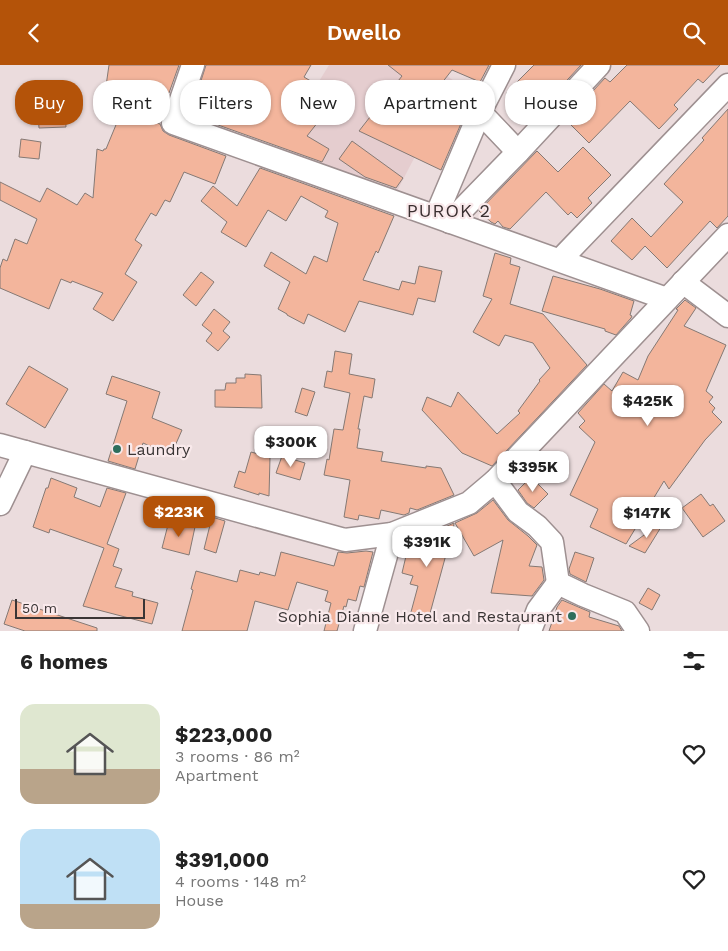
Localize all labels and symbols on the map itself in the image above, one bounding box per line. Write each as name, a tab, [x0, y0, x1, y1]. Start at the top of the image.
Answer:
district label: PUROK 2	[407, 200, 491, 221]
pin: $425K	[613, 385, 683, 427]
pin: $300K	[256, 425, 326, 468]
place label: Laundry	[127, 440, 191, 459]
marker: Laundry	[111, 443, 123, 455]
pin: $395K	[498, 451, 568, 493]
pin: $223K	[144, 495, 214, 538]
pin: $147K	[612, 497, 682, 539]
pin: $391K	[392, 525, 462, 568]
scale bar	[15, 596, 145, 619]
place label: Sophia Dianne Hotel and Restaurant	[278, 607, 562, 626]
marker: Sophia Dianne Hotel and Restaurant	[566, 610, 578, 622]

